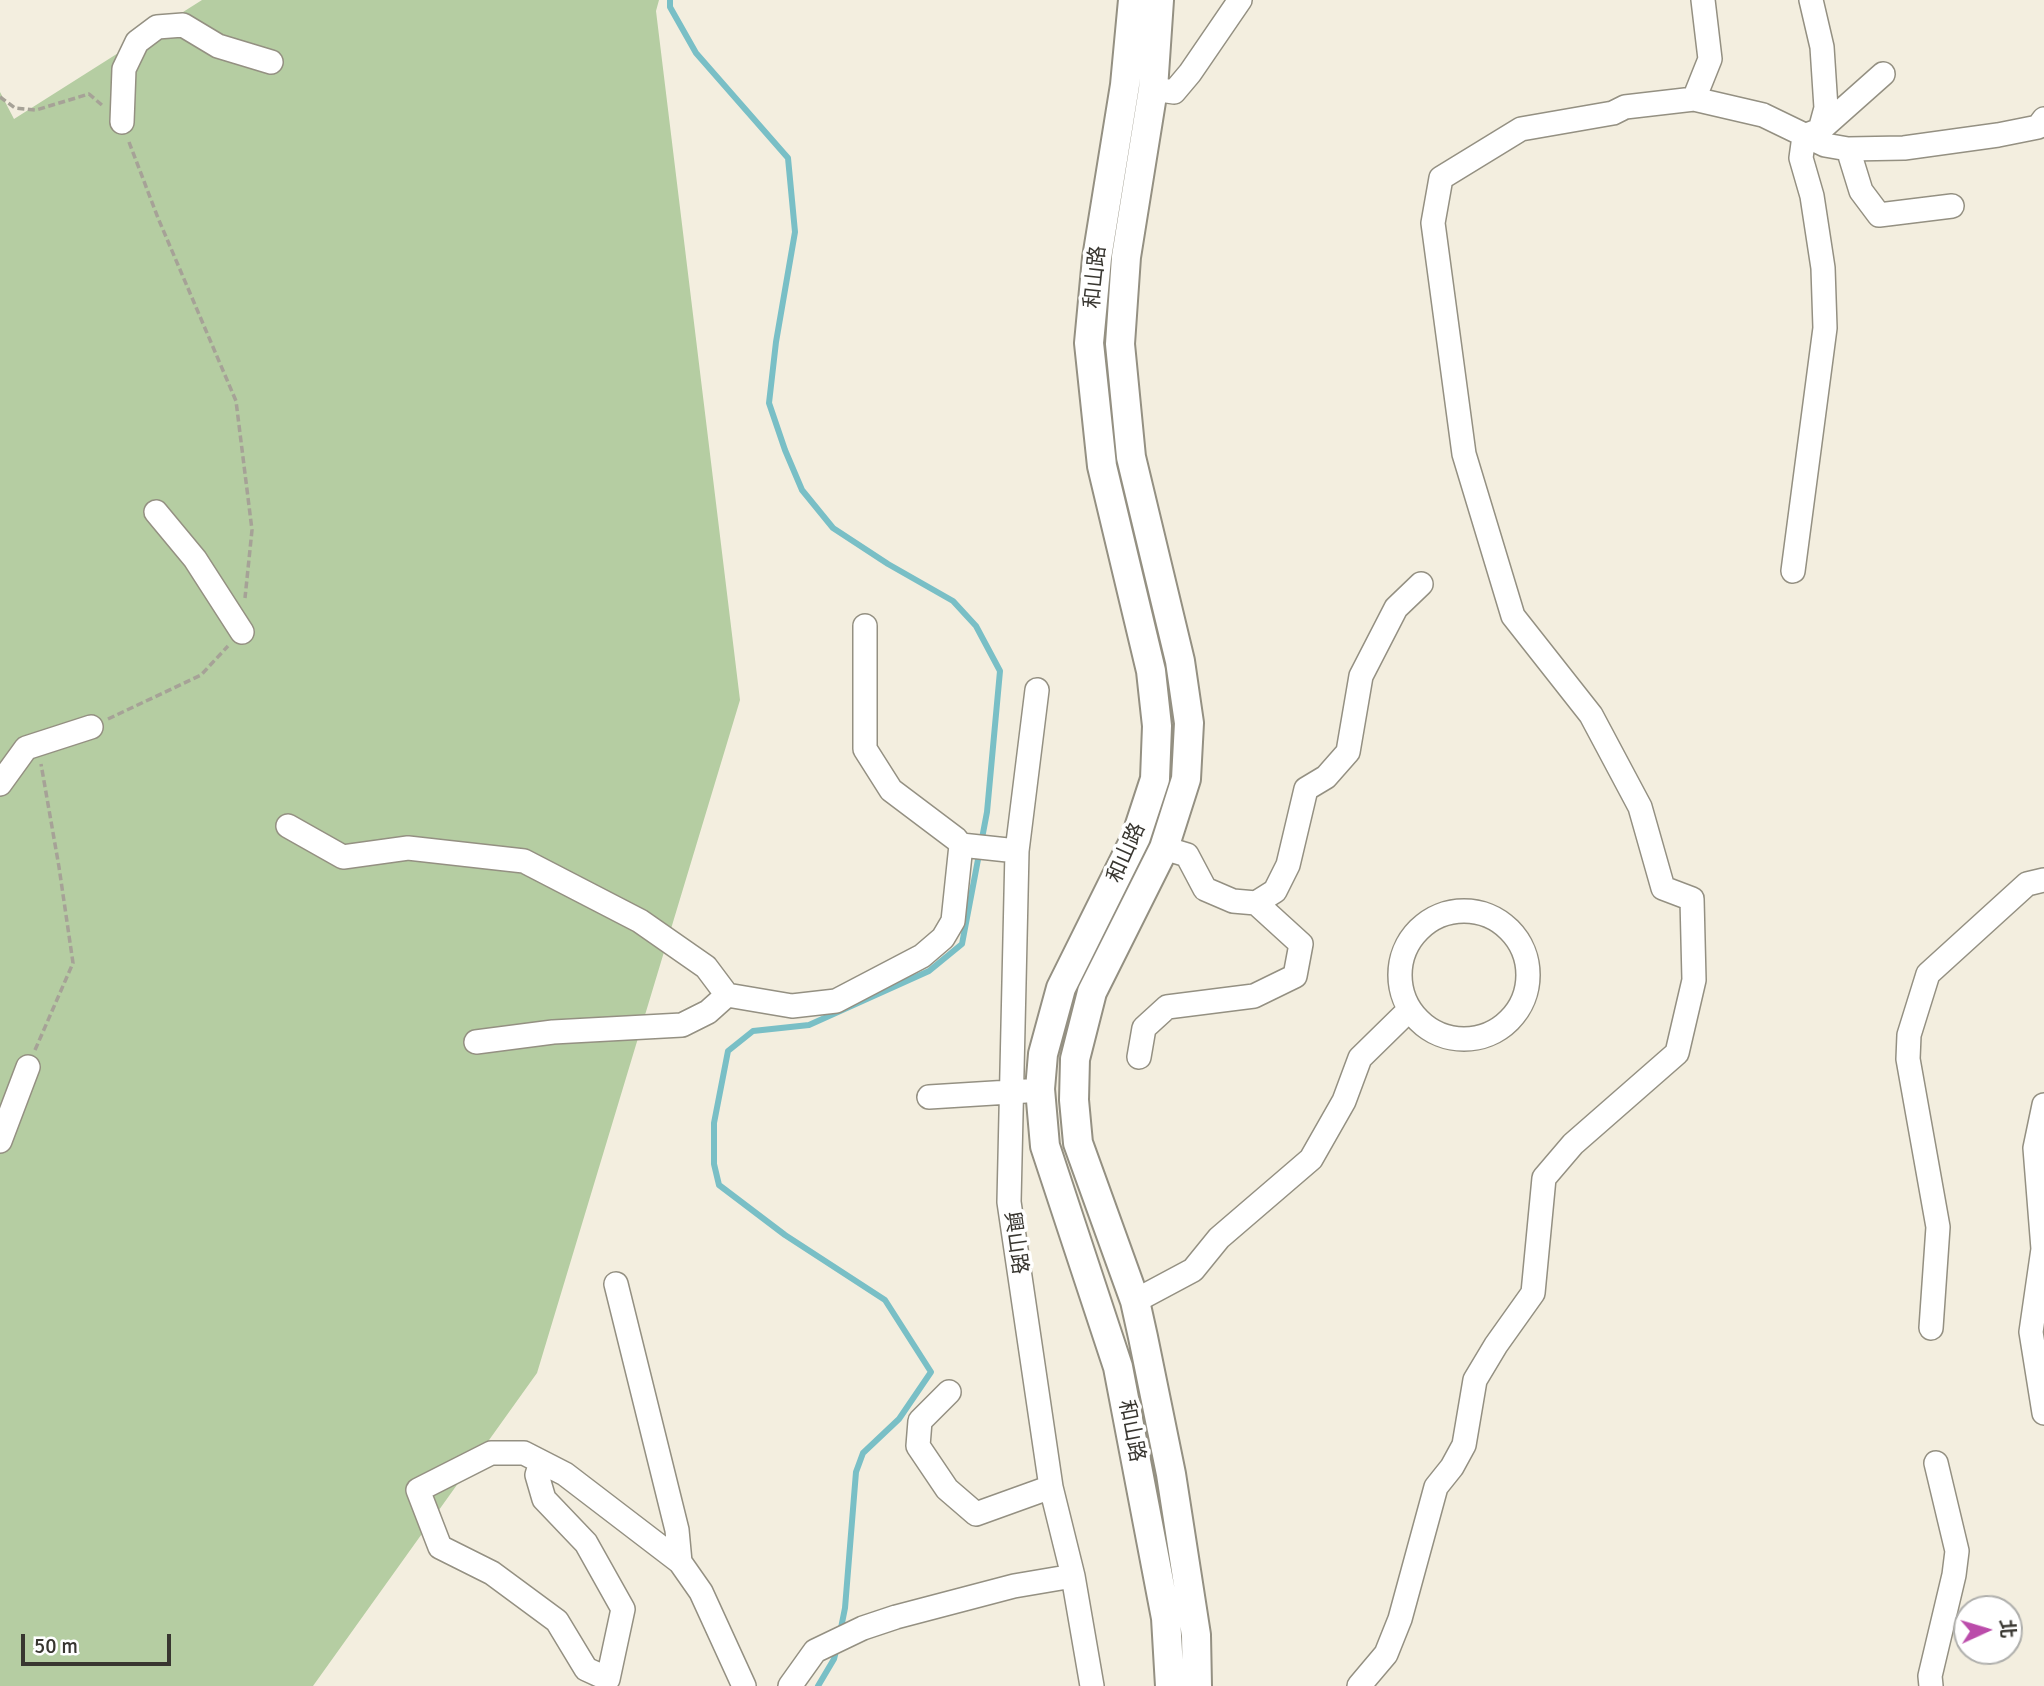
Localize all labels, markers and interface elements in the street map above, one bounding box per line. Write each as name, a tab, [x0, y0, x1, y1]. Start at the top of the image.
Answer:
street label: 和山路	[1080, 244, 1112, 310]
street label: 和山路	[1103, 819, 1151, 887]
street label: 興山路	[998, 1210, 1032, 1276]
street label: 和山路	[1113, 1398, 1149, 1464]
north arrow	[1953, 1595, 2023, 1665]
text: 北	[1994, 1618, 2020, 1639]
scale bar	[24, 1620, 175, 1664]
text: 50 m	[34, 1633, 78, 1659]

